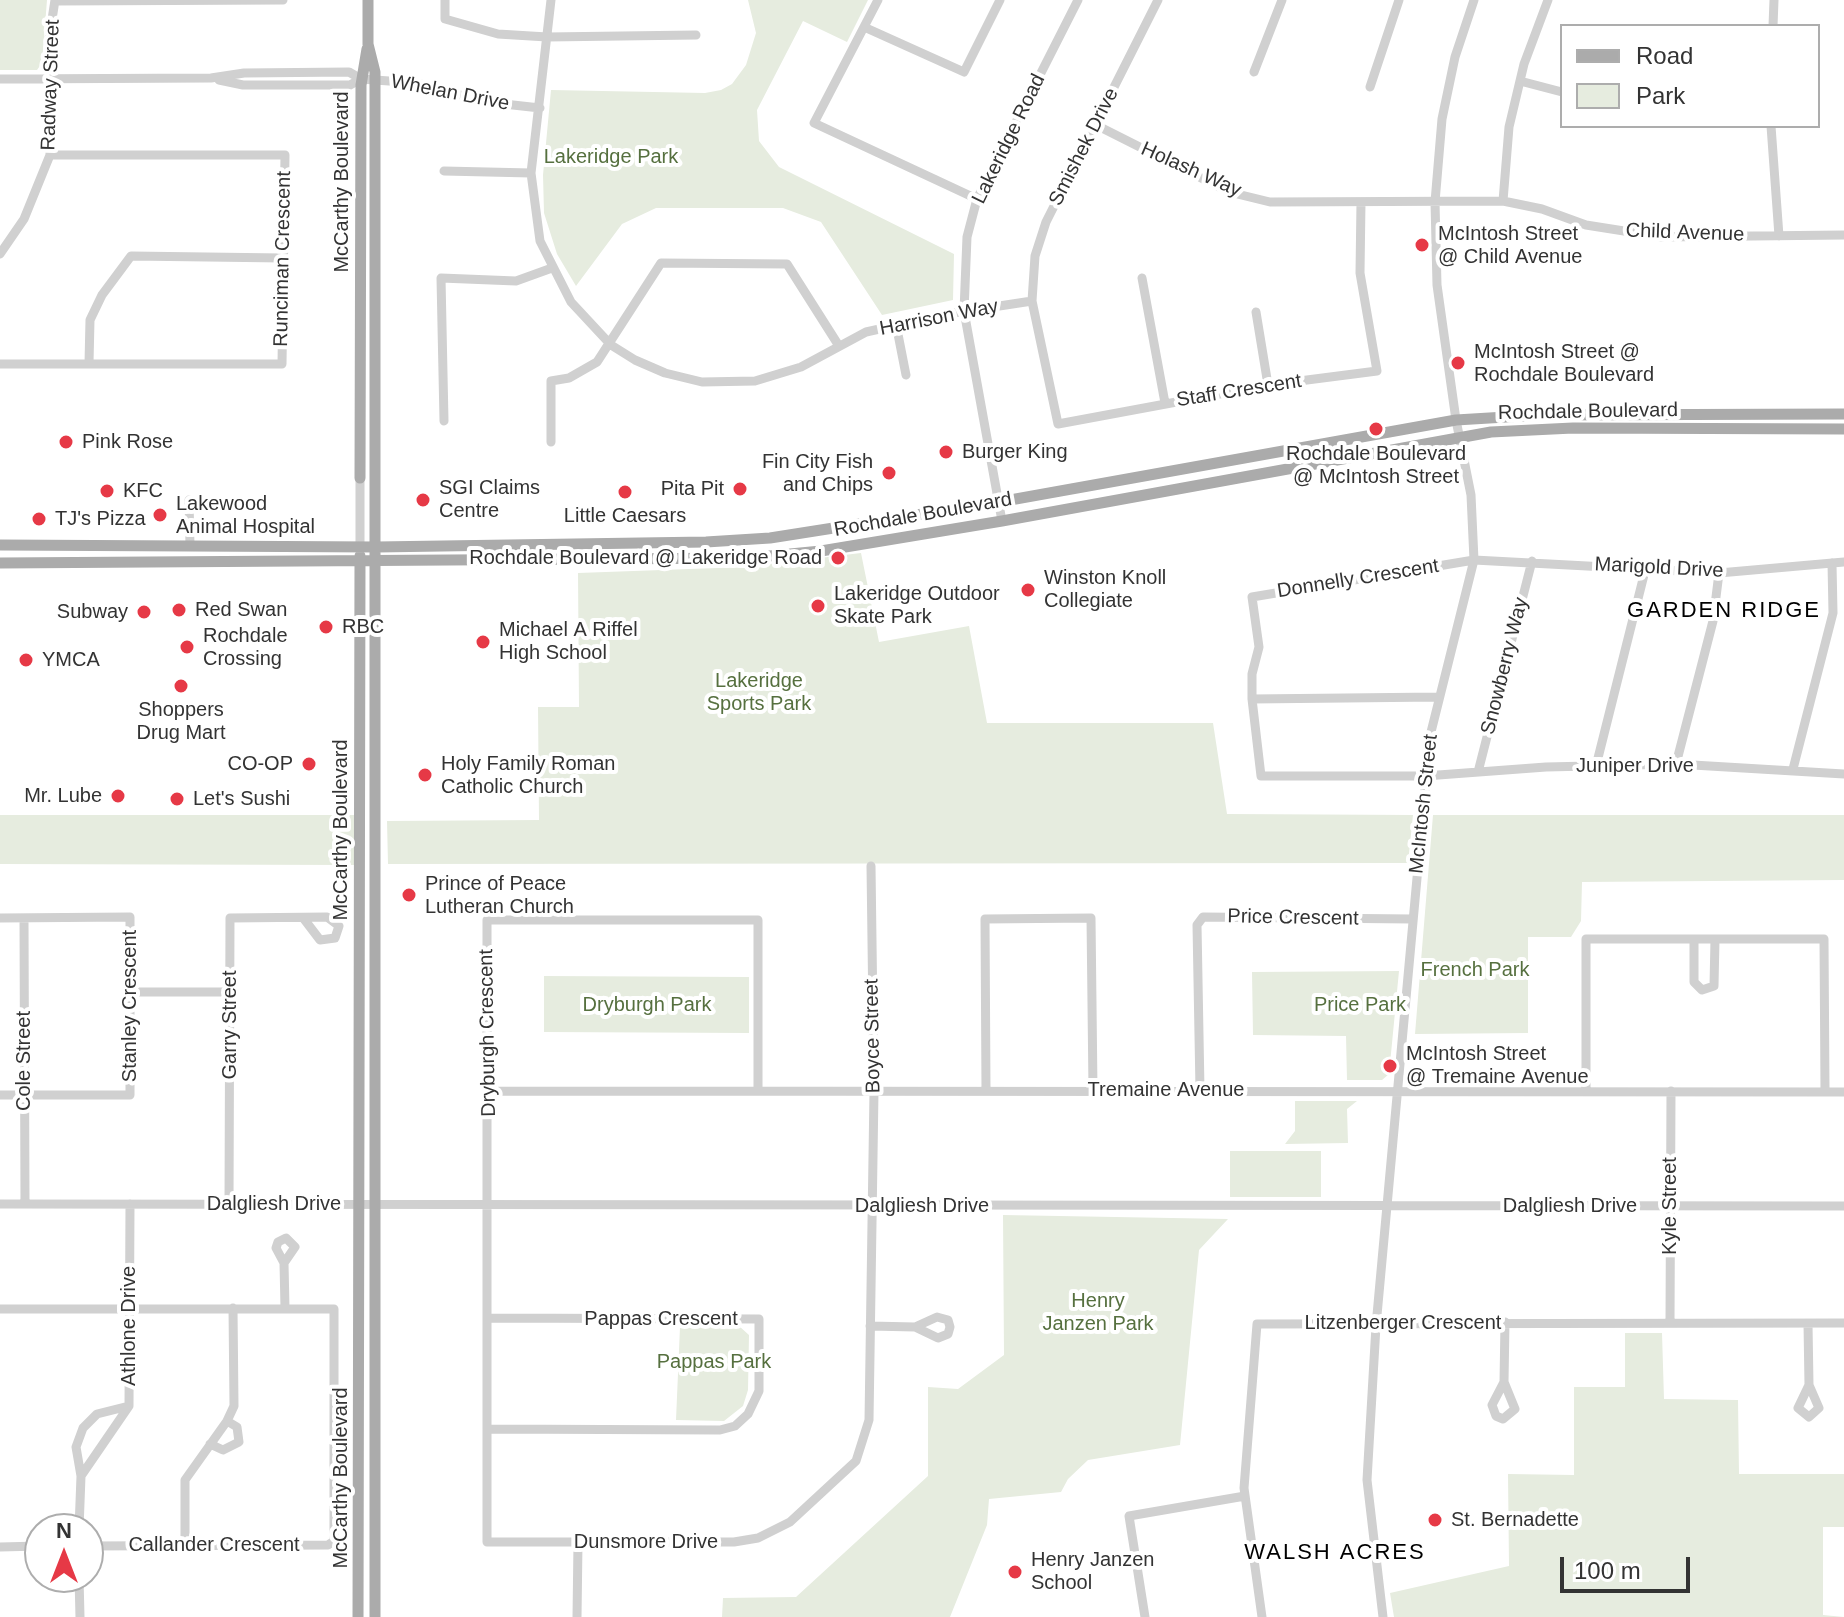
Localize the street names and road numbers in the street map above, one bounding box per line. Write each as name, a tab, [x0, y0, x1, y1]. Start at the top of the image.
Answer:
street label: Radway Street	[37, 19, 65, 151]
street label: Whelan Drive	[389, 70, 511, 116]
street label: Lakeridge Road	[967, 70, 1051, 208]
street label: Smishek Drive	[1044, 84, 1124, 210]
street label: McCarthy Boulevard	[330, 91, 354, 273]
street label: Holash Way	[1137, 137, 1245, 203]
street label: Runciman Crescent	[269, 171, 297, 347]
street label: Child Avenue	[1625, 219, 1745, 247]
street label: Harrison Way	[878, 295, 1000, 341]
street label: Staff Crescent	[1175, 369, 1303, 413]
street label: Rochdale Boulevard	[1498, 398, 1678, 426]
street label: Rochdale Boulevard	[832, 488, 1014, 542]
street label: Marigold Drive	[1594, 553, 1724, 583]
street label: Donnelly Crescent	[1275, 554, 1441, 604]
street label: Snowberry Way	[1476, 595, 1534, 737]
street label: McIntosh Street	[1405, 733, 1443, 875]
street label: McCarthy Boulevard	[329, 739, 353, 921]
street label: Juniper Drive	[1576, 754, 1694, 778]
street label: Price Crescent	[1227, 905, 1359, 931]
street label: Stanley Crescent	[118, 930, 142, 1082]
street label: Dryburgh Crescent	[475, 949, 501, 1117]
street label: Garry Street	[218, 971, 242, 1079]
street label: Boyce Street	[860, 979, 886, 1093]
street label: Cole Street	[12, 1011, 36, 1111]
street label: Tremaine Avenue	[1088, 1078, 1244, 1102]
street label: Kyle Street	[1658, 1157, 1682, 1255]
street label: Dalgliesh Drive	[207, 1192, 341, 1216]
street label: Dalgliesh Drive	[855, 1194, 989, 1218]
street label: Dalgliesh Drive	[1503, 1194, 1637, 1218]
street label: Athlone Drive	[117, 1266, 141, 1386]
street label: Pappas Crescent	[584, 1307, 738, 1331]
street label: Litzenberger Crescent	[1305, 1311, 1501, 1335]
street label: McCarthy Boulevard	[329, 1387, 353, 1569]
street label: Dunsmore Drive	[574, 1530, 718, 1554]
street label: Callander Crescent	[128, 1533, 300, 1557]

